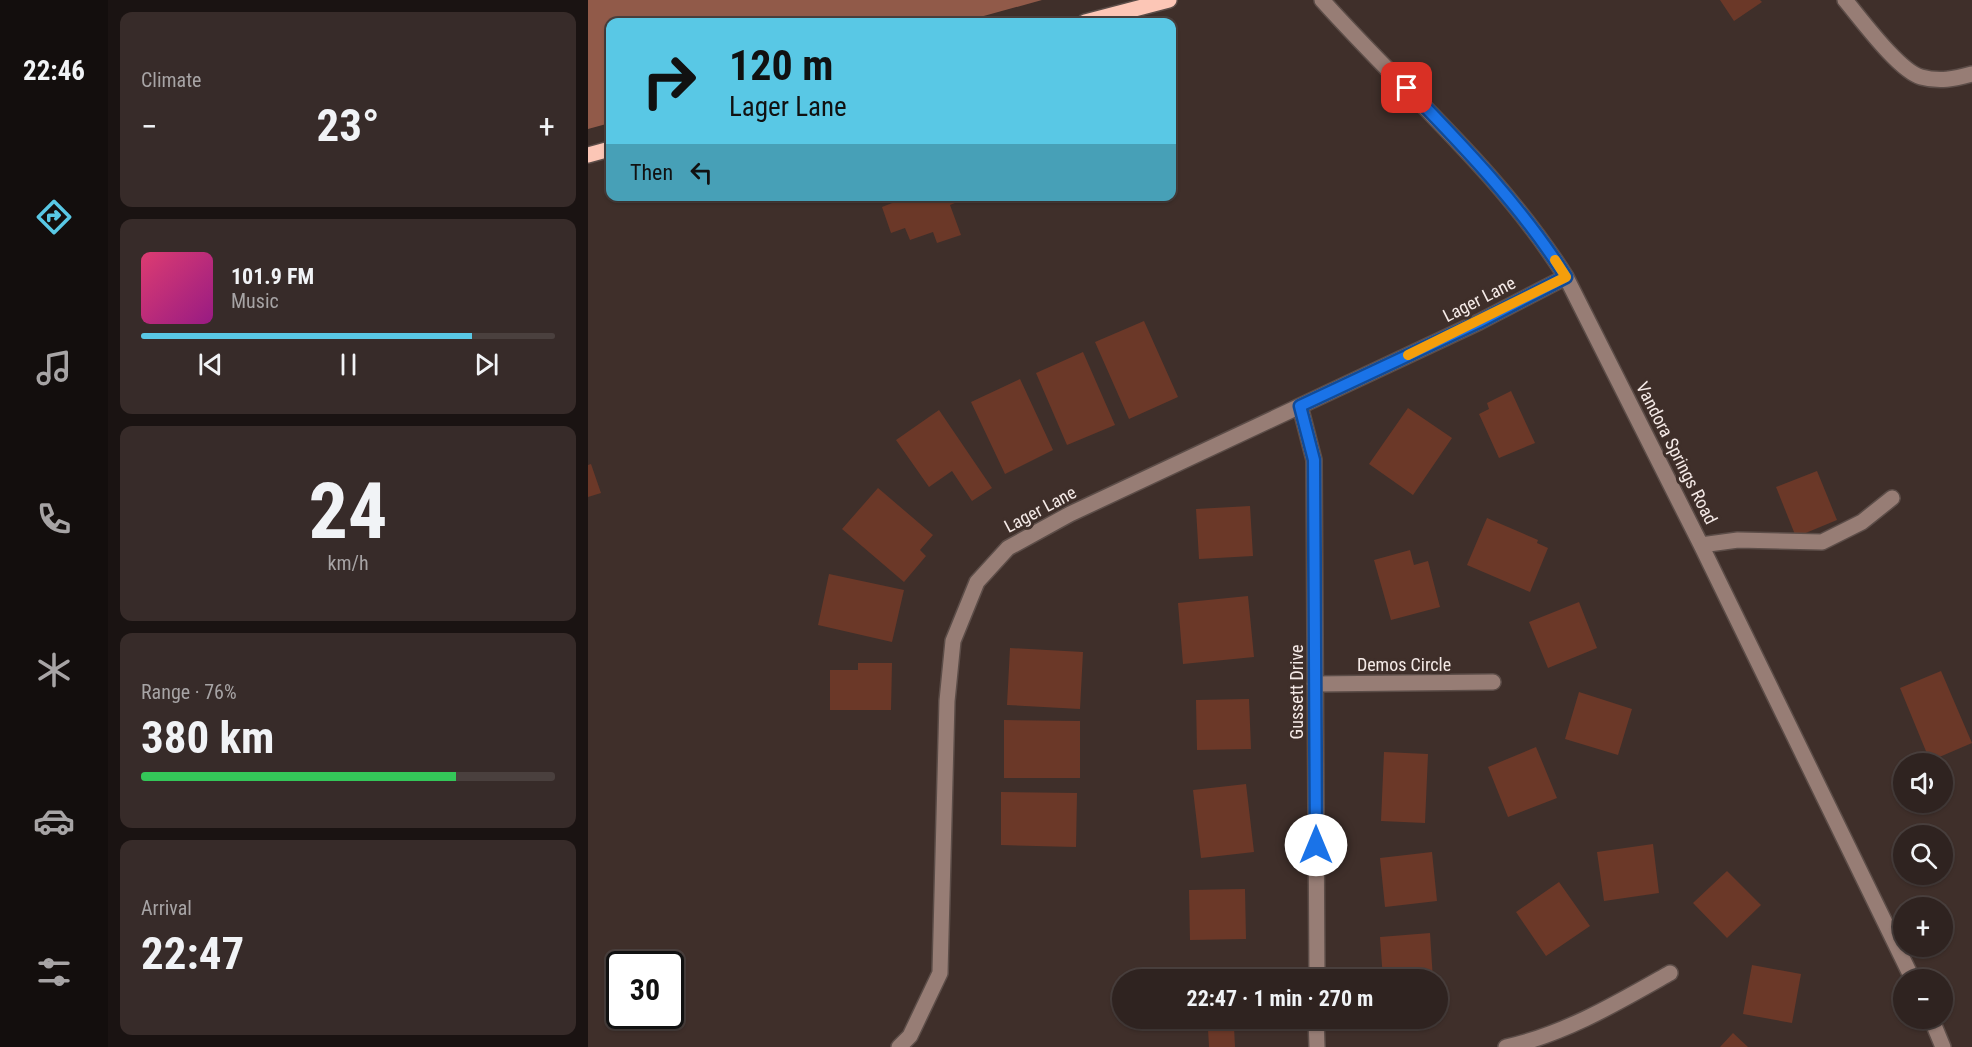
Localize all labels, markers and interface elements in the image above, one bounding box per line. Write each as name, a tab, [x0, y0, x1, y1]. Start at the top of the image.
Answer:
text: 120 m	[729, 41, 834, 90]
icon: right	[630, 42, 708, 120]
text: 22:46	[23, 55, 85, 87]
pin	[1381, 62, 1432, 113]
text: Climate	[141, 68, 201, 92]
icon: arrive	[1390, 71, 1423, 104]
text: Lager Lane	[729, 91, 847, 123]
text: 23°	[317, 99, 380, 152]
text: −	[141, 107, 158, 146]
text: +	[539, 107, 555, 146]
icon: left	[685, 156, 718, 189]
text: Then	[630, 160, 673, 185]
icon: directions	[33, 196, 75, 238]
text: 101.9 FM	[231, 264, 314, 289]
street label: Lager Lane	[1439, 272, 1519, 326]
text: Music	[231, 289, 279, 313]
icon: music	[33, 347, 75, 389]
icon: previous	[194, 348, 227, 381]
icon: pause	[332, 348, 365, 381]
icon: next	[470, 348, 503, 381]
street label: Vandora Springs Road	[1632, 378, 1722, 528]
text: 24	[309, 466, 387, 557]
street label: Lager Lane	[1000, 481, 1080, 537]
icon: phone	[33, 498, 75, 540]
text: km/h	[327, 551, 369, 575]
street label: Gussett Drive	[1286, 645, 1307, 739]
icon: climate	[33, 649, 75, 691]
street label: Demos Circle	[1357, 654, 1451, 675]
text: Range · 76%	[141, 680, 237, 704]
text: 380 km	[141, 711, 274, 764]
map controls	[1893, 753, 1953, 1029]
button: sound	[1893, 753, 1953, 813]
icon: car	[33, 800, 75, 842]
position arrow	[1284, 813, 1348, 877]
button: search	[1893, 825, 1953, 885]
text: Arrival	[141, 896, 192, 920]
button: +	[1893, 897, 1953, 957]
text: 22:47	[141, 927, 244, 980]
icon: filters	[33, 951, 75, 993]
speed limit sign: 30	[606, 951, 684, 1029]
button: −	[1893, 969, 1953, 1029]
text: 22:47 · 1 min · 270 m	[1187, 986, 1373, 1011]

